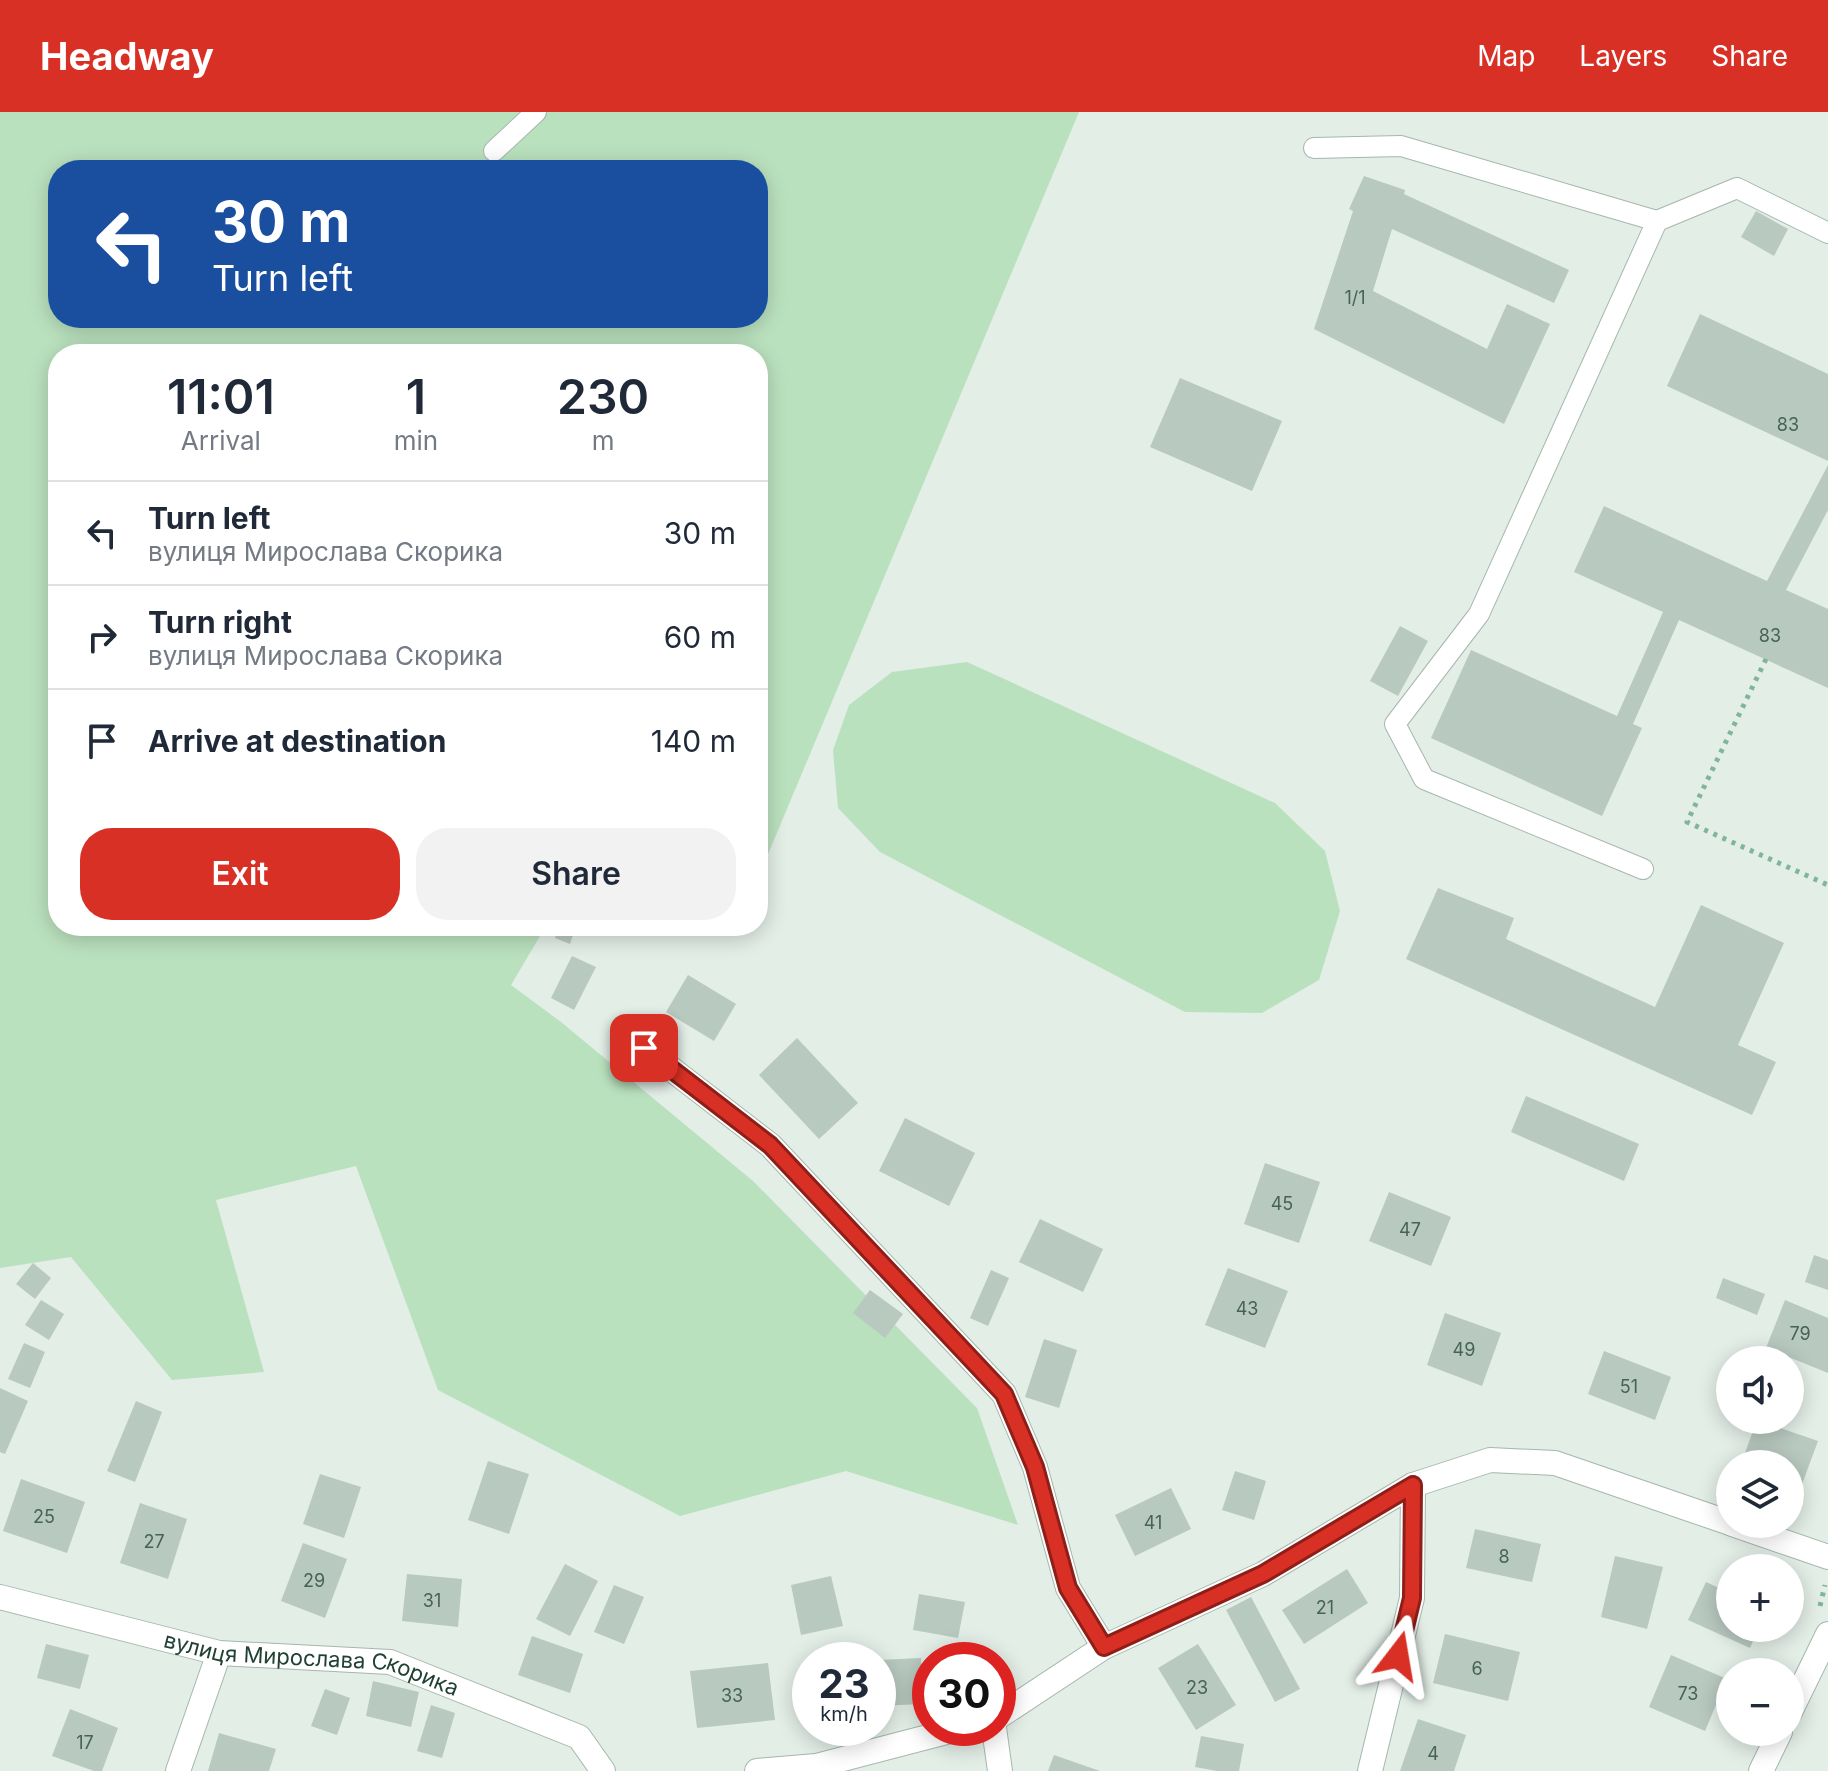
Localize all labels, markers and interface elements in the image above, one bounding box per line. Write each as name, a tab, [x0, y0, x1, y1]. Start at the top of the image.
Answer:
text: Headway	[40, 33, 214, 79]
text: Map	[1477, 39, 1535, 73]
text: Layers	[1579, 39, 1667, 73]
text: Share	[1711, 39, 1788, 73]
text: 30 m	[212, 188, 350, 256]
icon: left	[80, 192, 184, 296]
text: Turn left	[212, 256, 353, 300]
house number: 1/1	[1344, 287, 1366, 308]
text: 11:01	[167, 367, 275, 426]
text: 1	[406, 367, 426, 426]
text: 230	[557, 367, 649, 426]
house number: 83	[1777, 414, 1799, 435]
text: Arrival	[181, 425, 261, 456]
text: min	[394, 425, 438, 456]
text: m	[592, 425, 614, 456]
text: Turn left	[148, 500, 270, 536]
icon: left	[80, 511, 124, 555]
text: 30 m	[664, 515, 736, 551]
text: вулиця Мирослава Скорика	[148, 536, 503, 567]
text: Turn right	[148, 604, 292, 640]
icon: right	[80, 615, 124, 659]
text: 60 m	[664, 619, 736, 655]
house number: 83	[1759, 625, 1781, 646]
text: вулиця Мирослава Скорика	[148, 640, 503, 671]
icon: arrive	[80, 719, 124, 763]
text: Arrive at destination	[148, 723, 446, 759]
text: 140 m	[651, 723, 736, 759]
button: Exit	[80, 828, 400, 920]
button: Share	[416, 828, 736, 920]
pin	[610, 1014, 678, 1082]
icon: arrive	[622, 1026, 666, 1070]
house number: 45	[1271, 1193, 1293, 1214]
house number: 47	[1399, 1219, 1421, 1240]
house number: 43	[1236, 1298, 1258, 1319]
house number: 79	[1789, 1323, 1811, 1344]
house number: 49	[1453, 1339, 1475, 1360]
map controls	[1716, 1346, 1804, 1746]
button: sound	[1716, 1346, 1804, 1434]
house number: 51	[1620, 1376, 1638, 1397]
button: layers	[1716, 1450, 1804, 1538]
house number: 25	[33, 1506, 55, 1527]
house number: 41	[1144, 1512, 1162, 1533]
house number: 27	[143, 1531, 165, 1552]
house number: 8	[1498, 1546, 1510, 1567]
button: +	[1716, 1554, 1804, 1642]
house number: 29	[303, 1570, 325, 1591]
house number: 31	[423, 1590, 441, 1611]
house number: 21	[1316, 1597, 1334, 1618]
position arrow	[1356, 1614, 1440, 1698]
street label: вулиця Мирослава Скорика	[161, 1626, 463, 1701]
speed limit sign: 30	[912, 1642, 1016, 1746]
house number: 6	[1471, 1658, 1483, 1679]
button: −	[1716, 1658, 1804, 1746]
text: 23	[818, 1659, 870, 1708]
house number: 23	[1186, 1677, 1208, 1698]
house number: 73	[1677, 1683, 1699, 1704]
house number: 33	[721, 1685, 743, 1706]
text: km/h	[820, 1702, 868, 1726]
house number: 17	[76, 1732, 94, 1753]
house number: 4	[1427, 1743, 1439, 1764]

